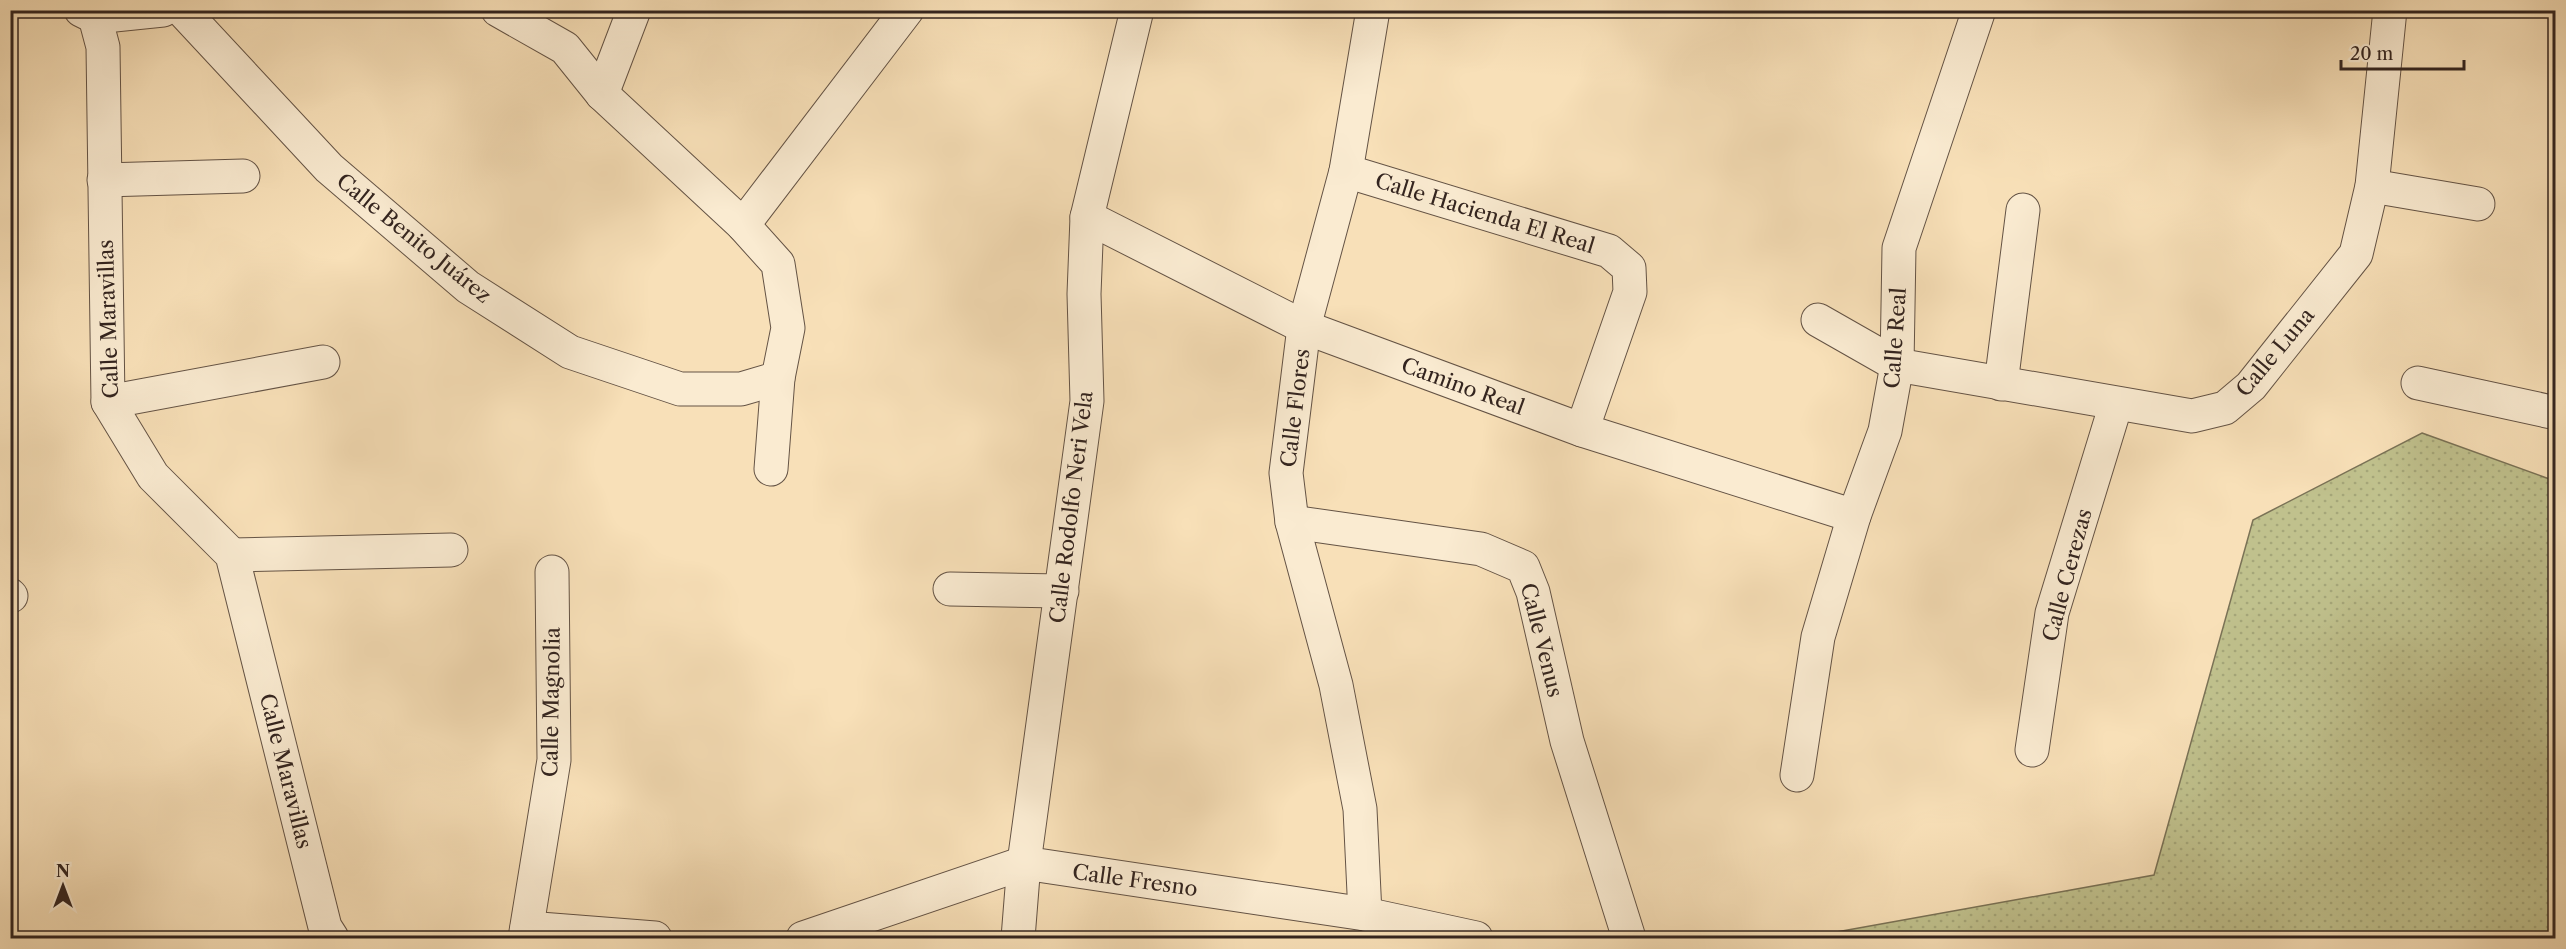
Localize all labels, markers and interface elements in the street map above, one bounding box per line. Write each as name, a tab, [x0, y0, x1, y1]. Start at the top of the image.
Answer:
scale bar	[2341, 33, 2464, 71]
text: 20 m	[2350, 43, 2394, 65]
street label: Calle Benito Juárez	[332, 168, 496, 308]
street label: Calle Hacienda El Real	[1372, 168, 1598, 258]
street label: Calle Maravillas	[93, 239, 123, 399]
street label: Calle Real	[1879, 287, 1911, 389]
street label: Calle Luna	[2231, 302, 2320, 401]
street label: Calle Flores	[1275, 347, 1315, 469]
street label: Camino Real	[1398, 352, 1528, 420]
street label: Calle Rodolfo Neri Vela	[1044, 389, 1098, 625]
street label: Calle Cerezas	[2037, 506, 2097, 644]
street label: Calle Venus	[1516, 580, 1568, 700]
street label: Calle Magnolia	[537, 626, 565, 777]
street label: Calle Maravillas	[255, 691, 317, 851]
north arrow	[33, 856, 93, 916]
street label: Calle Fresno	[1071, 859, 1199, 901]
text: N	[56, 861, 70, 881]

